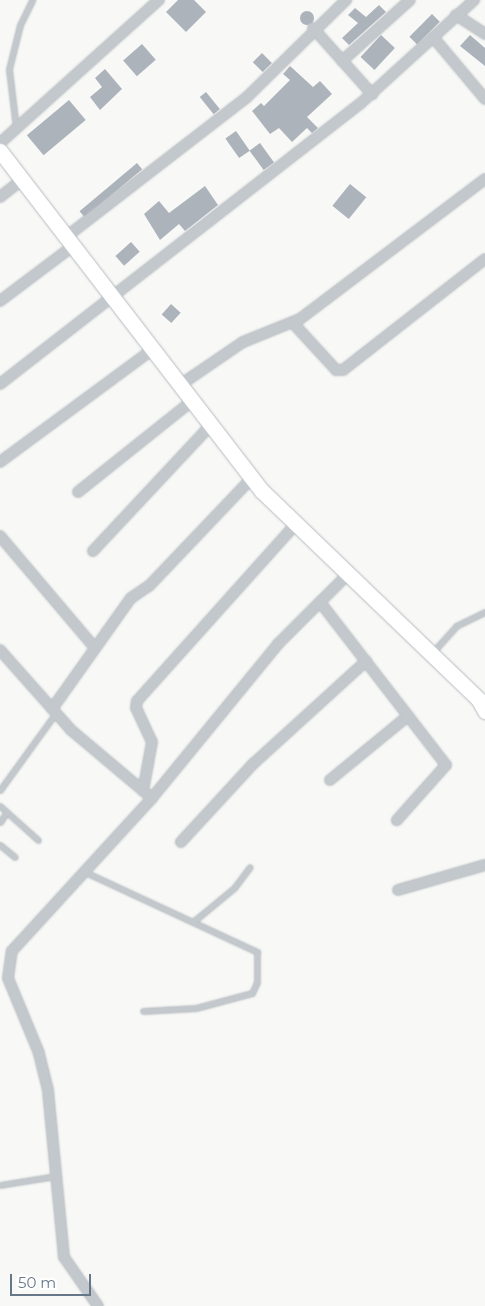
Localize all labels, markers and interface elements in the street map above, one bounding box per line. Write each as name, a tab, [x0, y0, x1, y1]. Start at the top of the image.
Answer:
scale bar	[12, 1264, 94, 1296]
text: 50 m	[18, 1273, 56, 1292]

